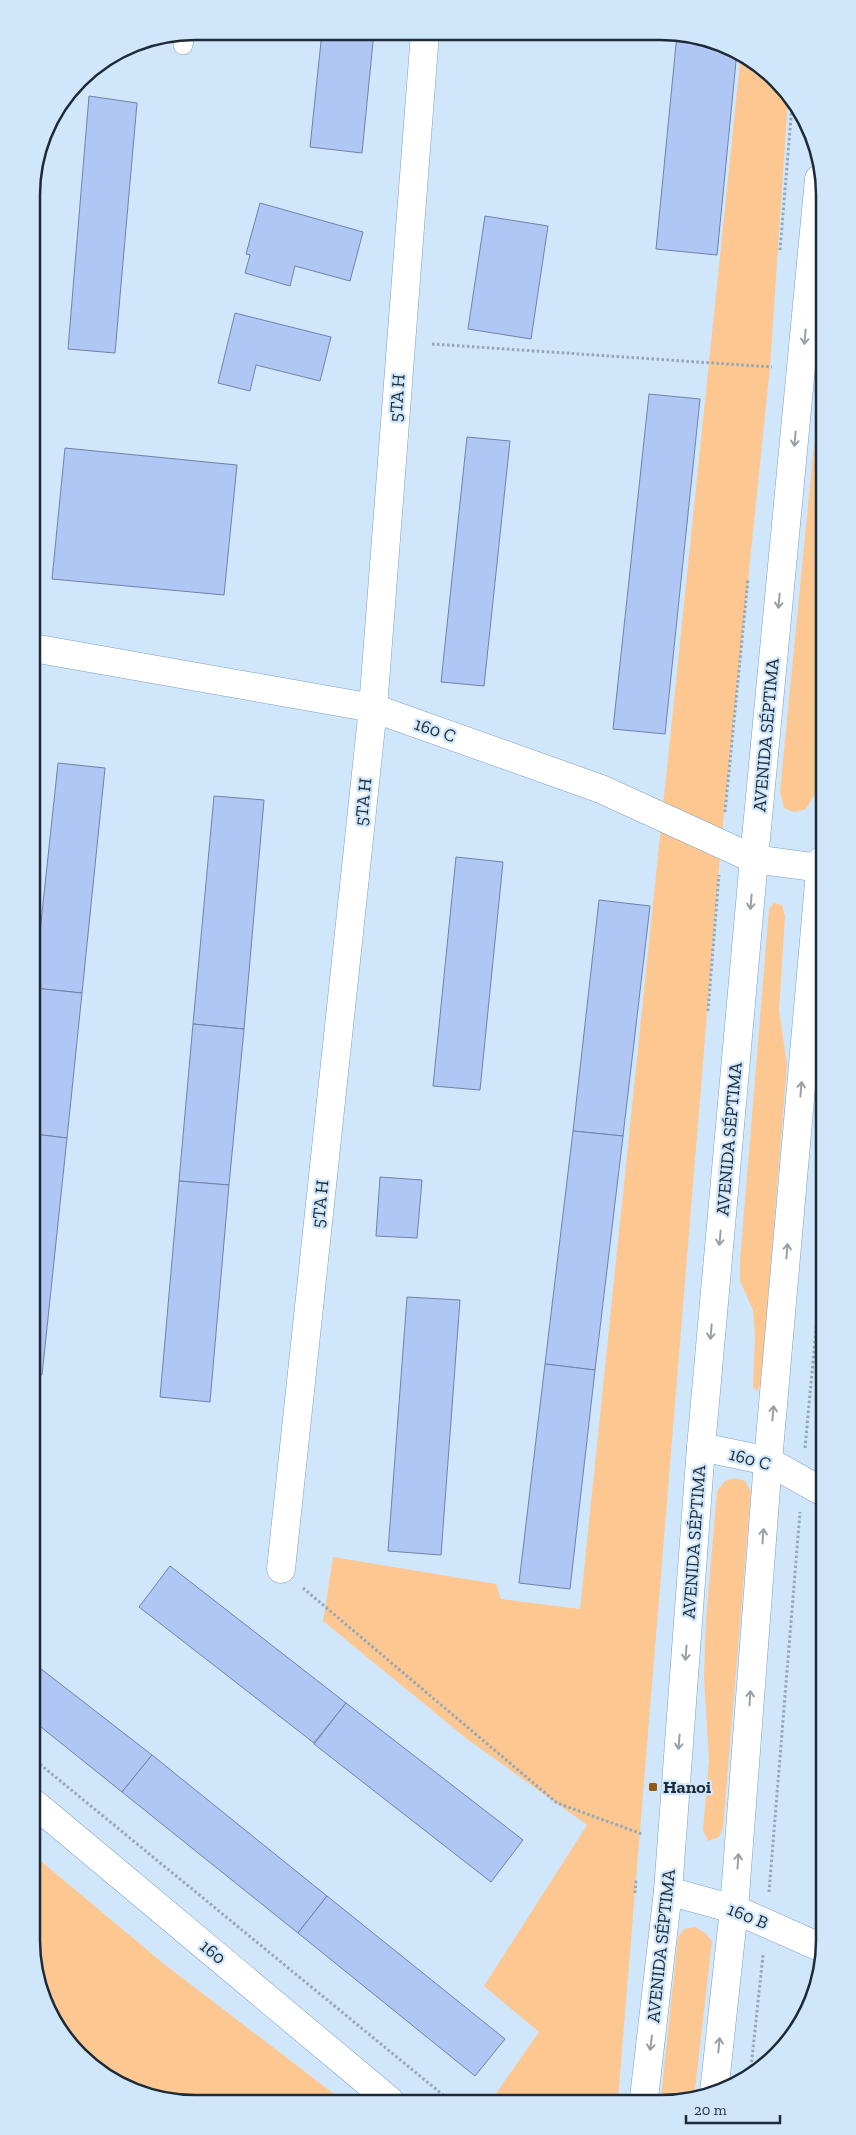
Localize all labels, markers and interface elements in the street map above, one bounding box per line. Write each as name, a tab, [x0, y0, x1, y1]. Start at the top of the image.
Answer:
one-way arrow	[800, 329, 809, 345]
street label: 5TA H	[384, 373, 410, 423]
one-way arrow	[790, 431, 800, 447]
one-way arrow	[774, 593, 784, 609]
street label: AVENIDA SÉPTIMA	[748, 657, 784, 813]
street label: 160 C	[411, 713, 459, 747]
street label: 5TA H	[350, 777, 376, 827]
one-way arrow	[746, 894, 755, 910]
street label: AVENIDA SÉPTIMA	[711, 1061, 747, 1217]
one-way arrow	[796, 1081, 806, 1097]
street label: 5TA H	[307, 1179, 333, 1229]
one-way arrow	[715, 1230, 725, 1246]
one-way arrow	[782, 1243, 792, 1259]
one-way arrow	[707, 1323, 716, 1339]
one-way arrow	[768, 1405, 777, 1421]
street label: 160 C	[727, 1443, 773, 1475]
street label: AVENIDA SÉPTIMA	[678, 1464, 710, 1620]
one-way arrow	[758, 1529, 767, 1545]
one-way arrow	[682, 1644, 691, 1660]
one-way arrow	[746, 1691, 755, 1707]
one-way arrow	[675, 1734, 684, 1750]
place label: Hanoi	[663, 1776, 712, 1798]
marker: Hanoi	[647, 1781, 659, 1793]
one-way arrow	[733, 1853, 743, 1869]
street label: AVENIDA SÉPTIMA	[642, 1868, 680, 2024]
street label: 160 B	[724, 1898, 772, 1934]
street label: 160	[196, 1935, 230, 1969]
one-way arrow	[646, 2035, 656, 2051]
one-way arrow	[714, 2037, 724, 2053]
scale bar	[686, 2092, 780, 2124]
text: 20 m	[694, 2101, 727, 2119]

